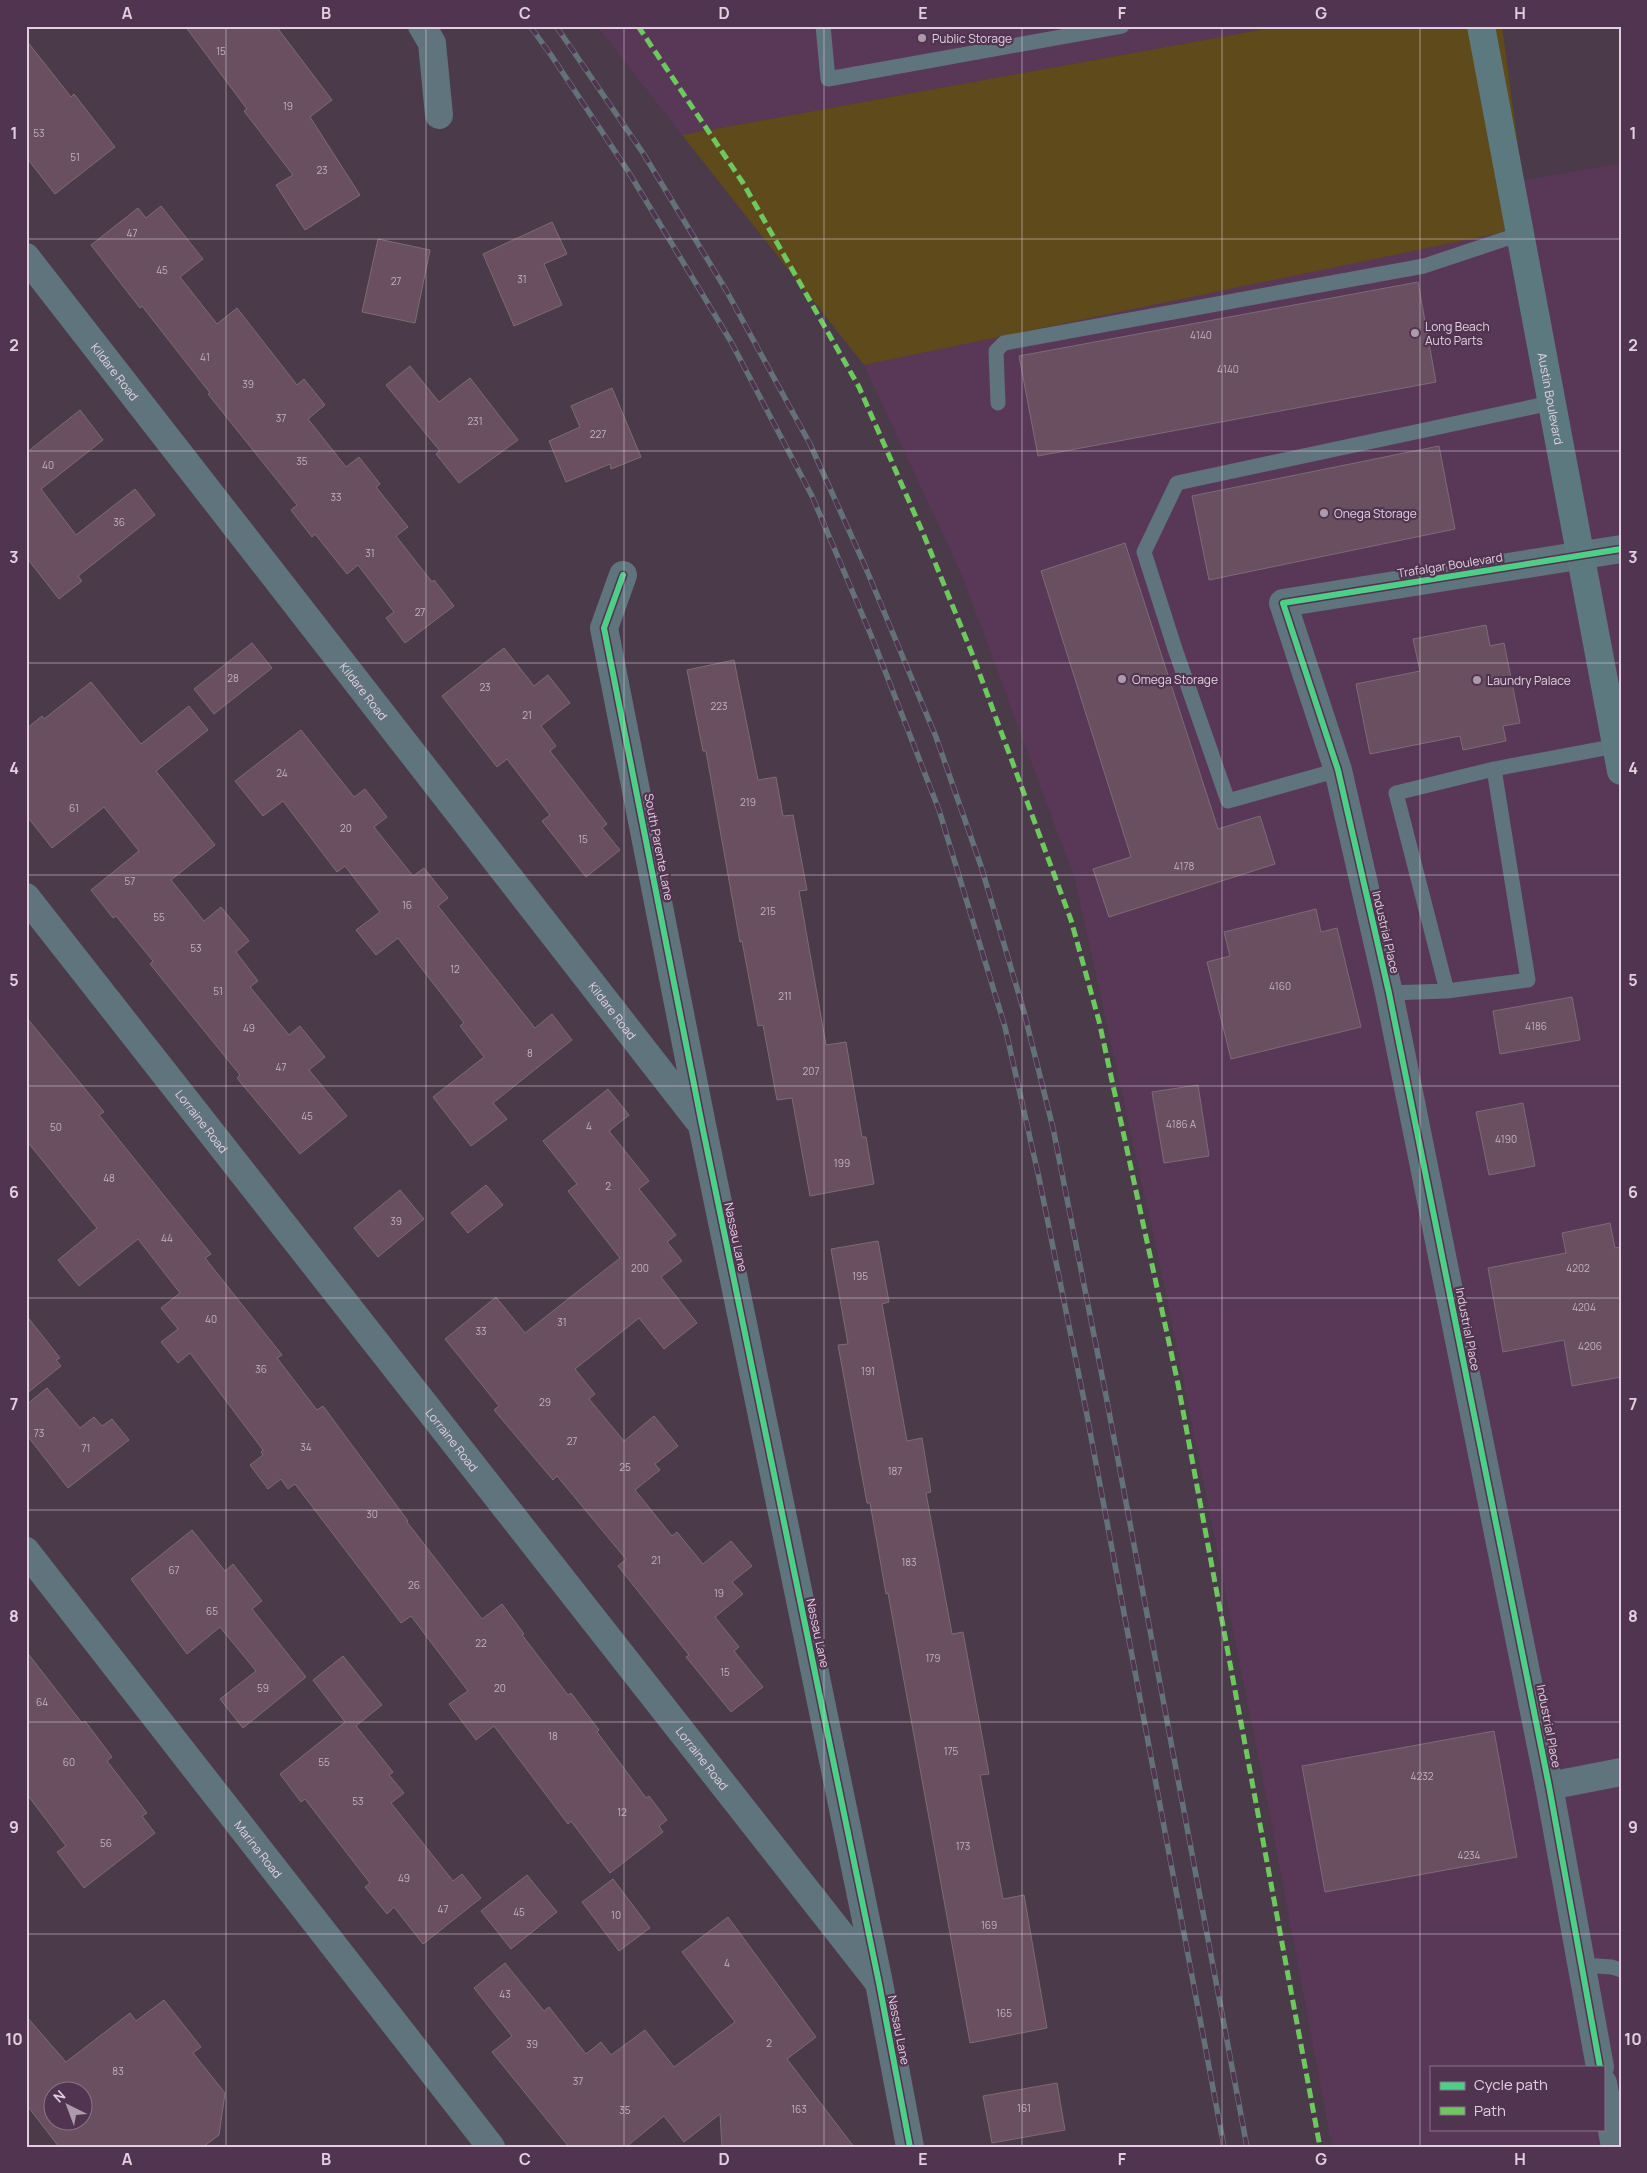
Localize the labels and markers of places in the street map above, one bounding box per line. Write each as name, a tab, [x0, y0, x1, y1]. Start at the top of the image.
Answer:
place label: Public Storage	[932, 30, 1012, 47]
marker: Public Storage	[916, 32, 928, 44]
place label: Long Beach Auto Parts	[1425, 318, 1490, 349]
marker: Long Beach Auto Parts	[1409, 327, 1421, 339]
place label: Onega Storage	[1334, 505, 1417, 522]
marker: Onega Storage	[1318, 507, 1330, 519]
place label: Omega Storage	[1132, 671, 1218, 688]
place label: Laundry Palace	[1487, 672, 1571, 689]
marker: Omega Storage	[1116, 673, 1128, 685]
marker: Laundry Palace	[1471, 674, 1483, 686]

